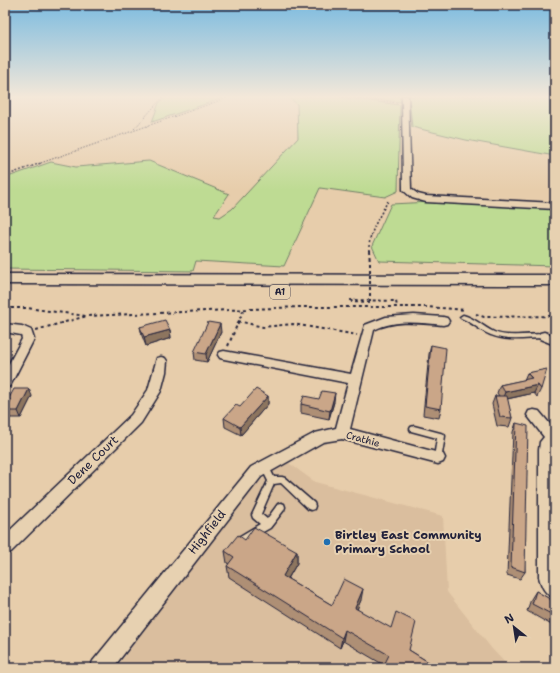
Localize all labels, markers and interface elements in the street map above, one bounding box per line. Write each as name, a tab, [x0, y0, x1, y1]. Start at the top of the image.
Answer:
road number: A1	[270, 285, 290, 299]
street label: Crathie	[345, 428, 382, 450]
street label: Dene Court	[64, 432, 122, 488]
street label: Highfield	[185, 506, 230, 557]
place label: Birtley East Community Primary School	[335, 527, 482, 557]
marker: Birtley East Community Primary School	[322, 537, 332, 547]
north arrow	[494, 607, 534, 647]
text: N	[502, 610, 517, 627]

